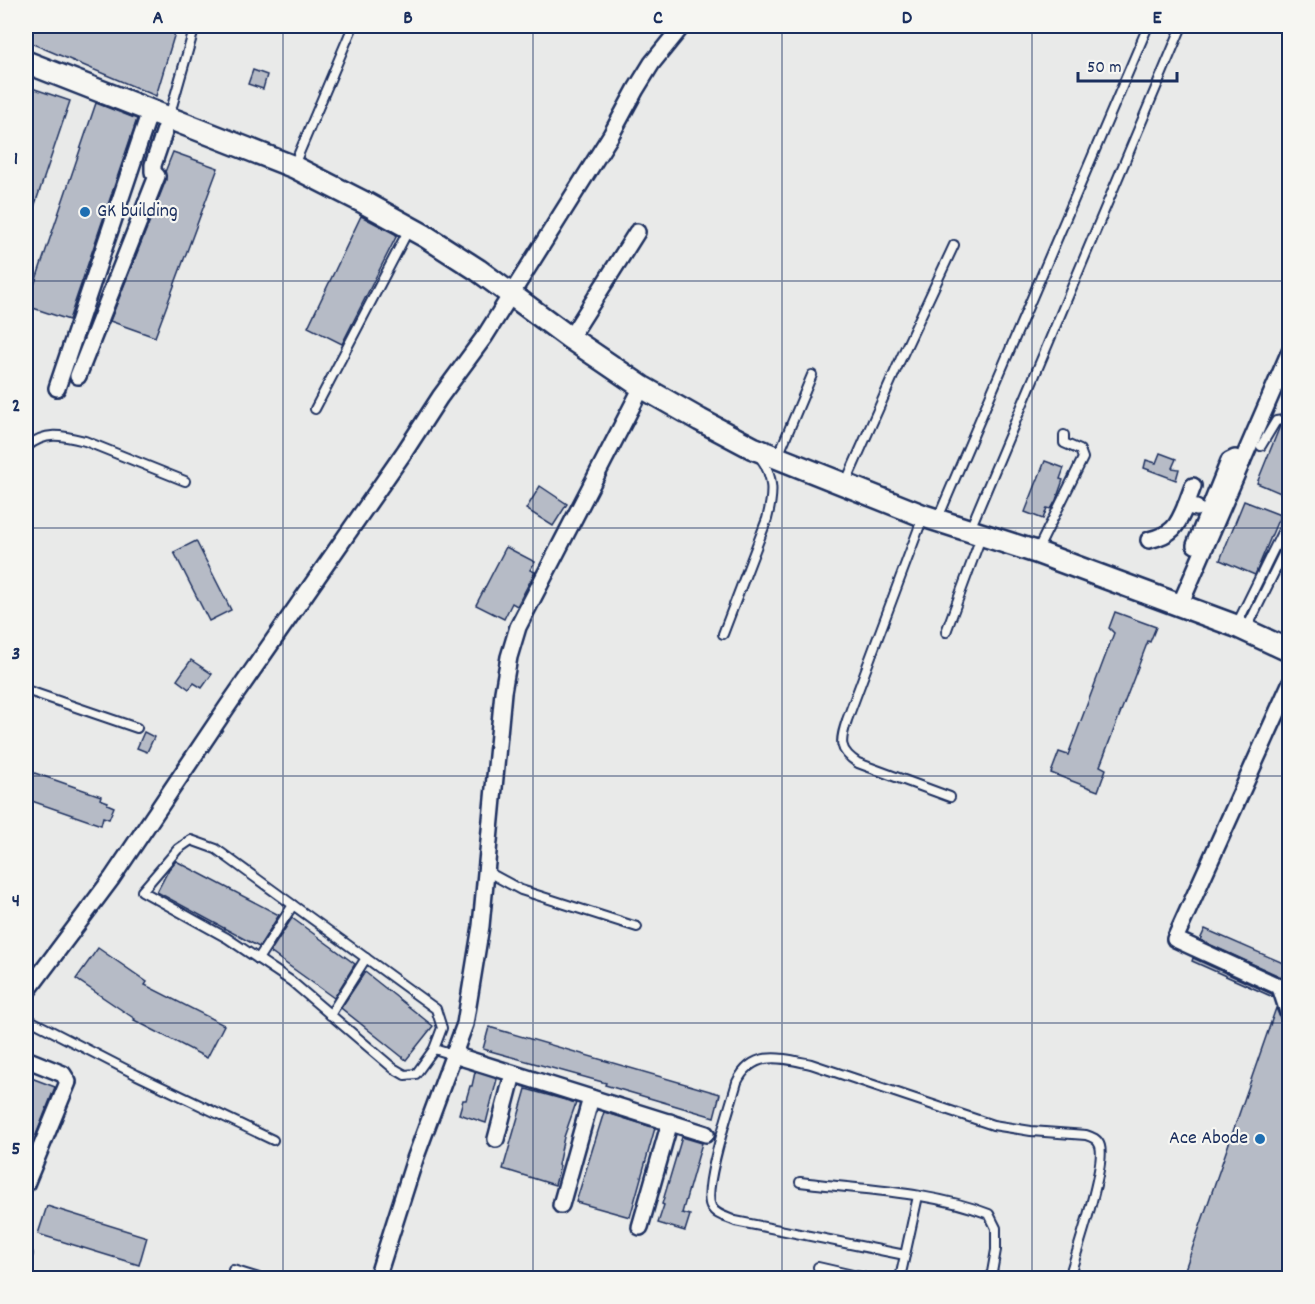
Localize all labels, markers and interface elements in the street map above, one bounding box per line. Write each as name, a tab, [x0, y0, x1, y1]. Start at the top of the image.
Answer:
text: A	[153, 5, 164, 33]
text: B	[403, 5, 413, 33]
text: C	[653, 5, 663, 33]
text: D	[902, 5, 913, 33]
text: E	[1152, 5, 1162, 33]
scale bar	[1078, 45, 1177, 83]
text: 50 m	[1087, 56, 1122, 81]
text: 1	[14, 146, 18, 174]
place label: GK building	[97, 198, 178, 226]
marker: GK building	[78, 205, 92, 219]
text: 2	[12, 393, 20, 421]
text: 3	[12, 641, 20, 669]
text: 4	[12, 888, 20, 916]
place label: Ace Abode	[1169, 1125, 1248, 1153]
marker: Ace Abode	[1253, 1132, 1267, 1146]
text: 5	[11, 1136, 21, 1164]

